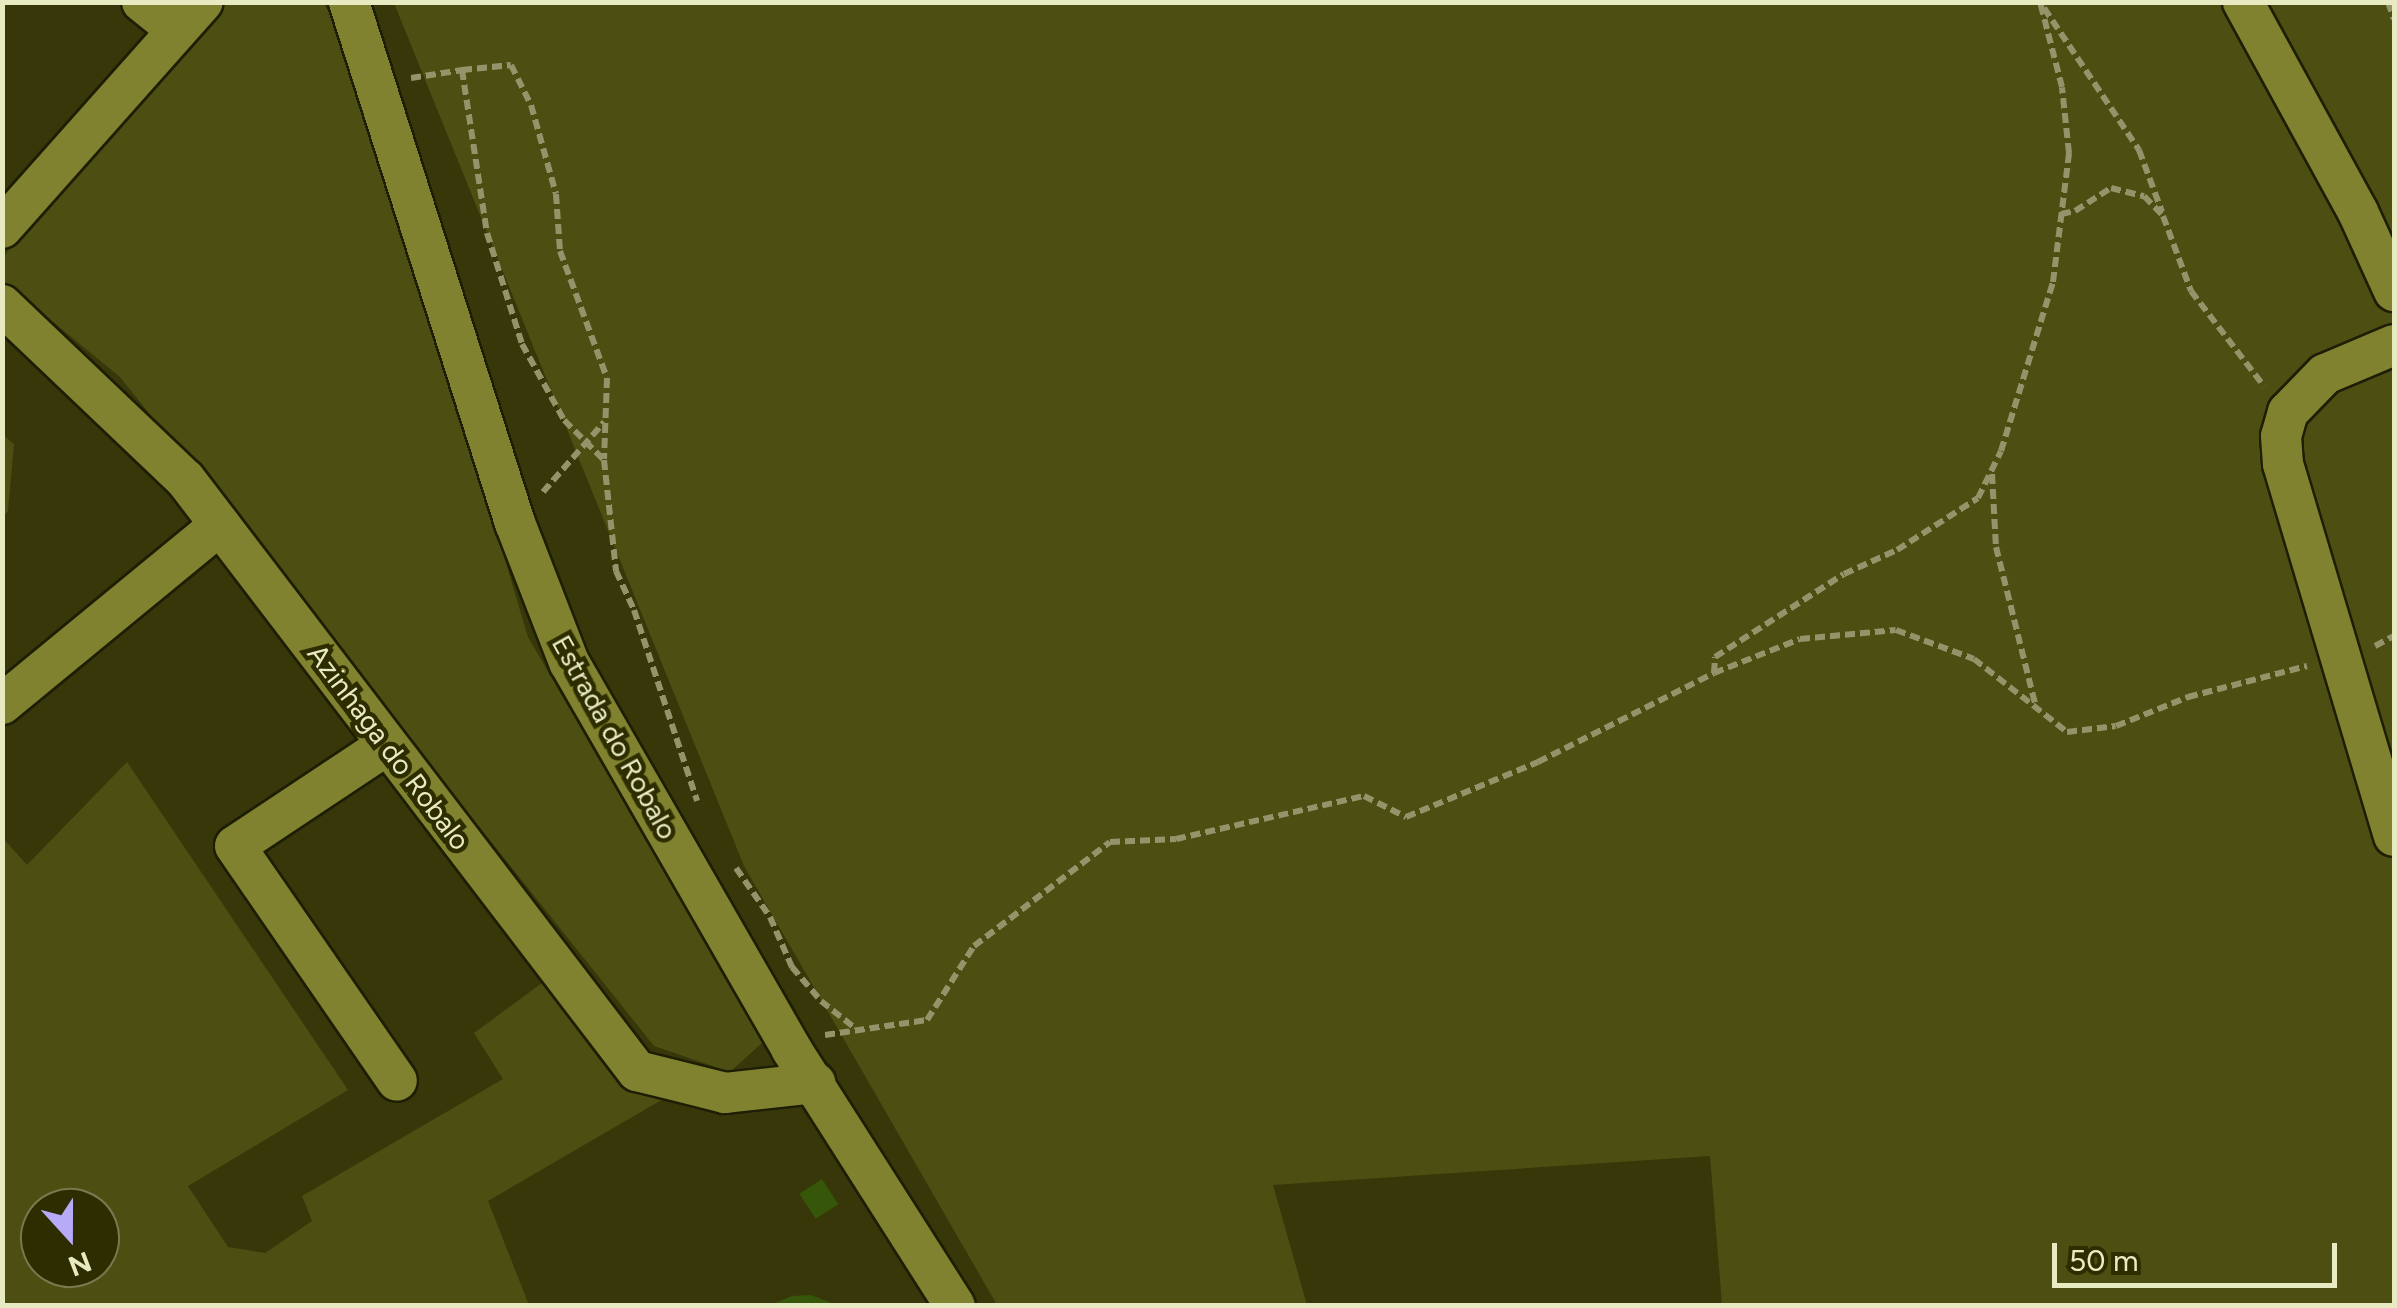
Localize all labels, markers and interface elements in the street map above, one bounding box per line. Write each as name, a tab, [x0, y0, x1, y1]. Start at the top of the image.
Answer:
street label: Estrada do Robalo	[545, 629, 685, 845]
street label: Azinhaga do Robalo	[301, 638, 477, 856]
north arrow	[20, 1188, 120, 1288]
scale bar	[2057, 1223, 2342, 1285]
text: 50 m	[2069, 1242, 2138, 1279]
text: N	[64, 1244, 96, 1284]

